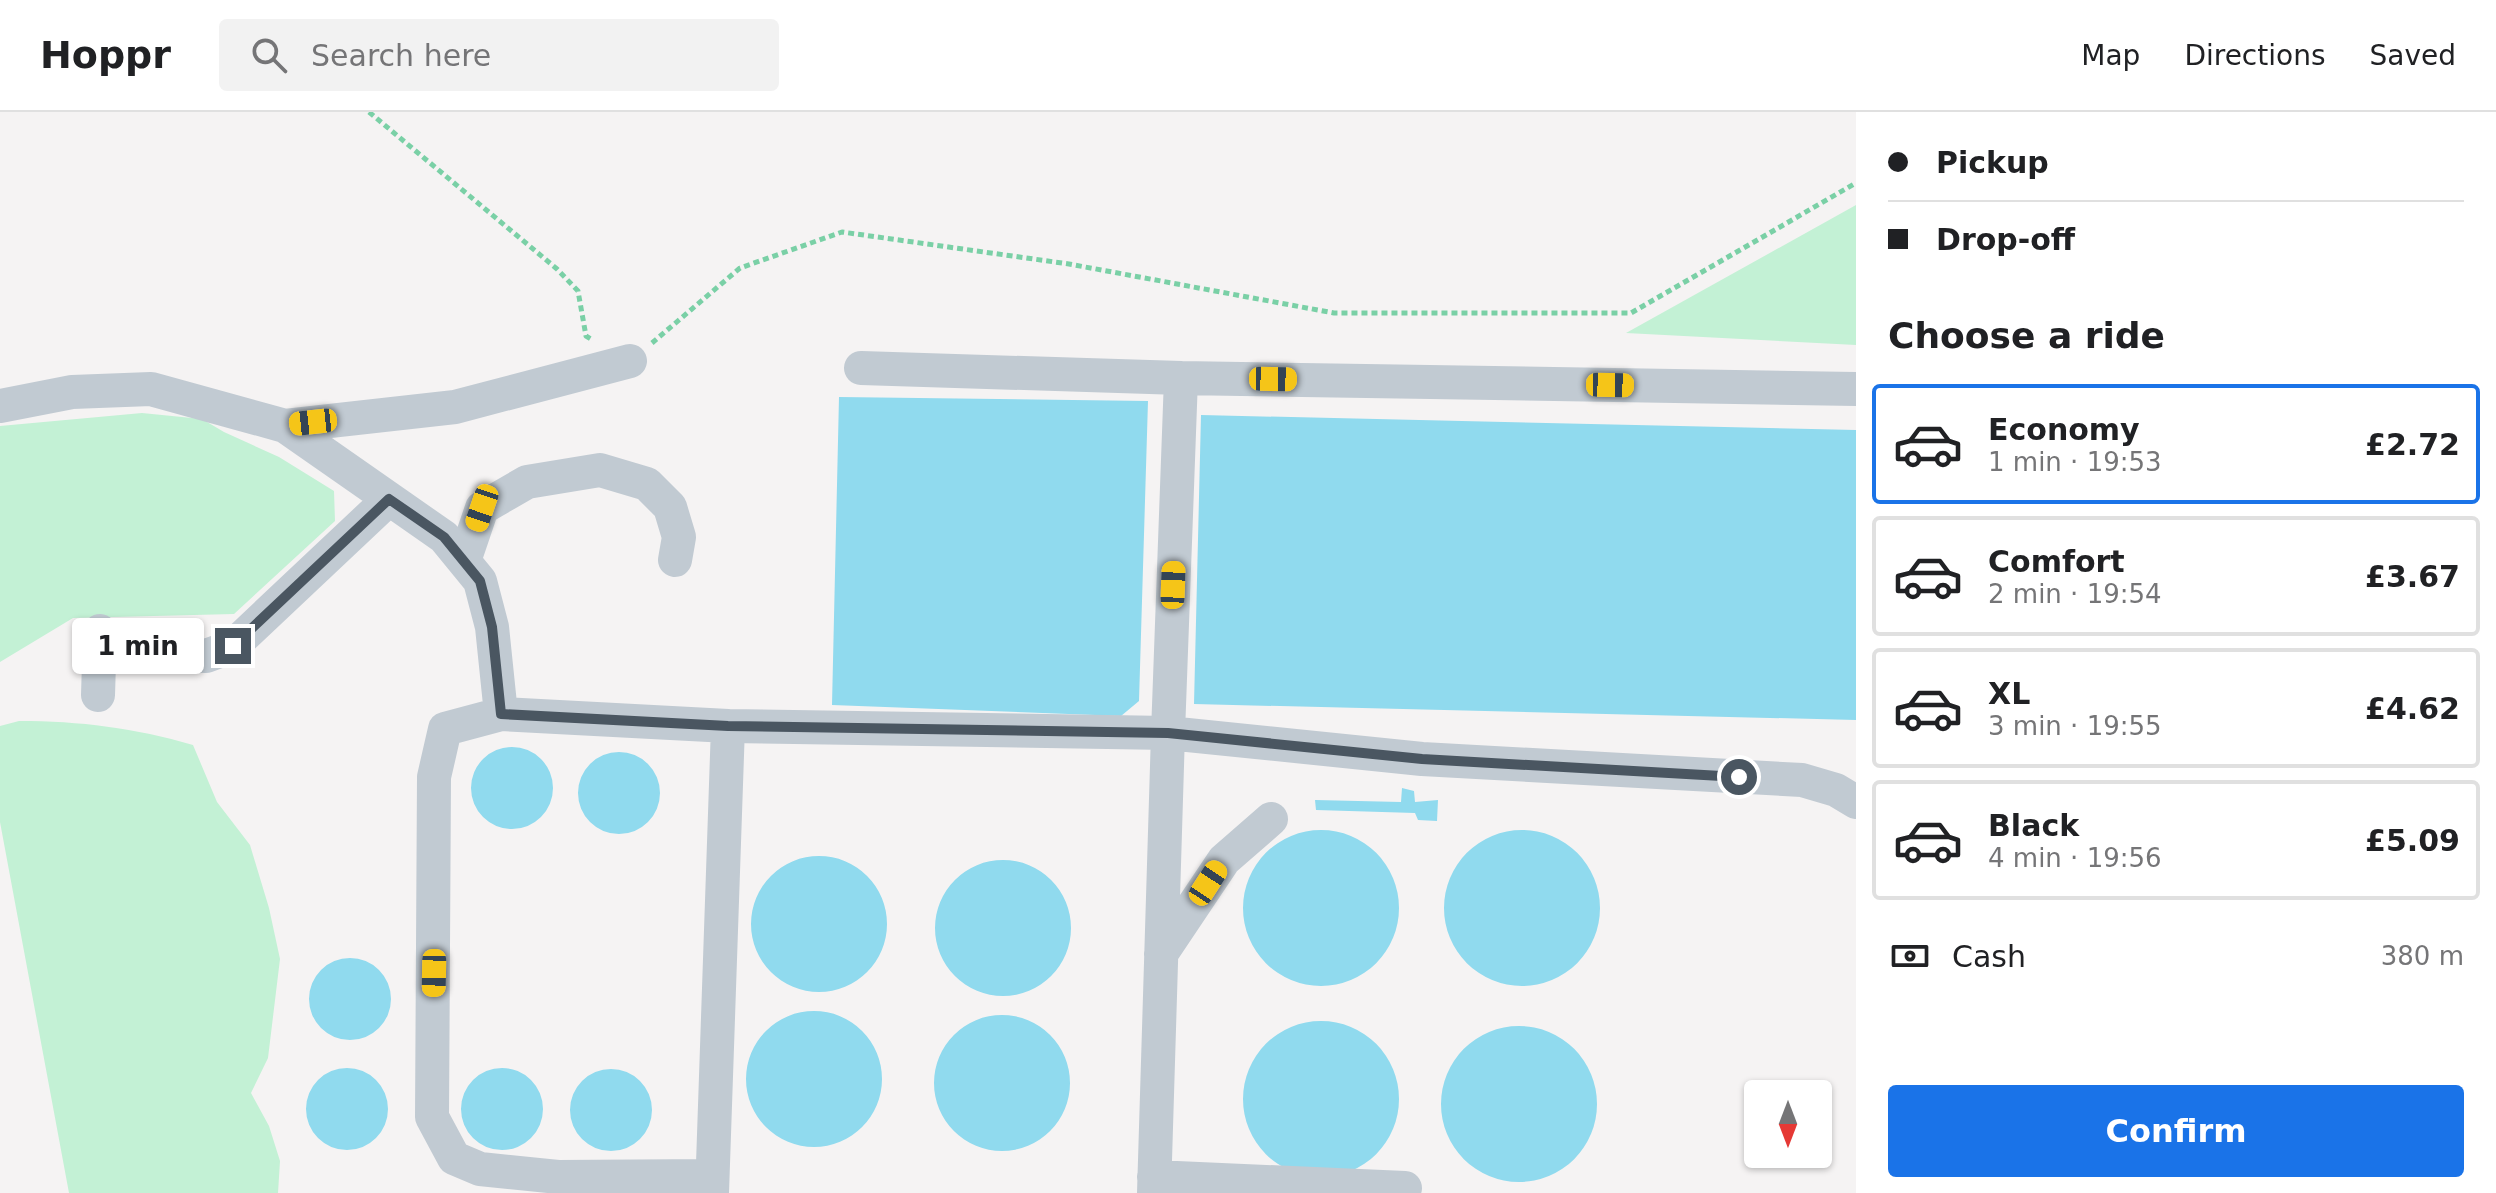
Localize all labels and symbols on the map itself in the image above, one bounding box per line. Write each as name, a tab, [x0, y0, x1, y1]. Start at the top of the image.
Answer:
car	[1249, 367, 1297, 391]
car	[1586, 373, 1634, 397]
car	[288, 408, 338, 436]
car	[463, 481, 501, 535]
car	[1160, 561, 1186, 609]
callout: 1 min	[73, 618, 205, 674]
route end	[215, 628, 251, 664]
route start	[1721, 759, 1757, 795]
car	[1185, 856, 1231, 910]
car	[422, 949, 446, 997]
north arrow	[1744, 1080, 1832, 1168]

